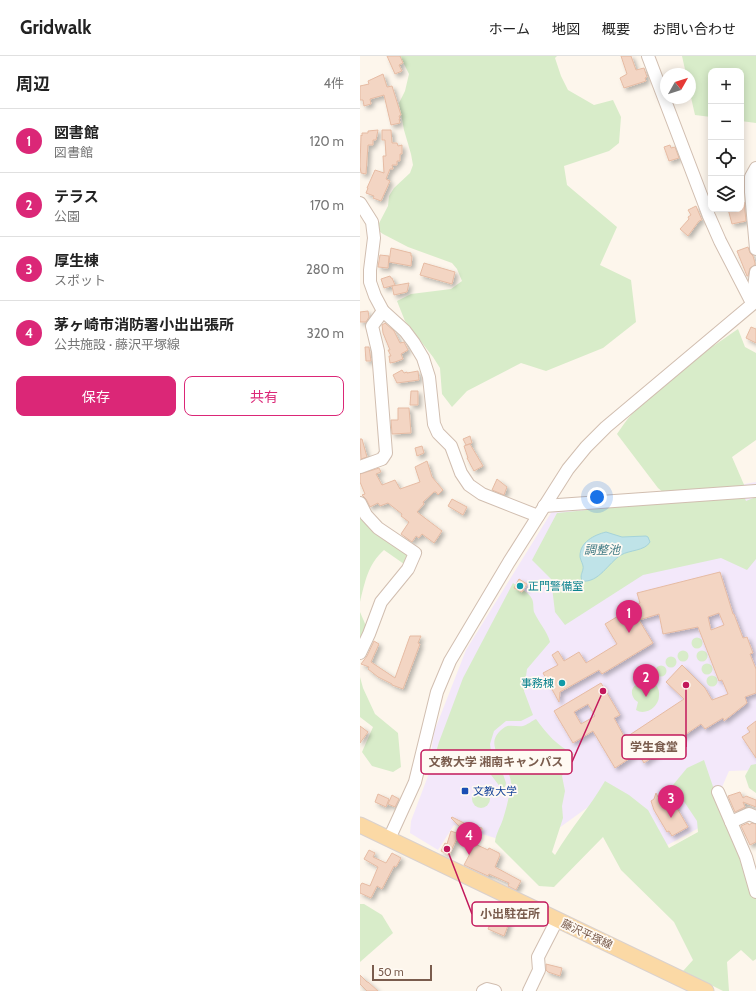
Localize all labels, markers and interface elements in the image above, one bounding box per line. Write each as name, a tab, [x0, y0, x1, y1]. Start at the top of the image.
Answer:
text: Gridwalk	[20, 16, 92, 39]
text: ホーム	[488, 20, 530, 38]
text: 地図	[552, 20, 580, 38]
text: 概要	[602, 20, 630, 38]
text: お問い合わせ	[652, 20, 736, 38]
north arrow	[660, 68, 696, 104]
map controls	[708, 68, 744, 212]
button: +	[708, 68, 744, 104]
text: 周辺	[16, 74, 50, 94]
text: 4件	[323, 75, 344, 91]
button: −	[708, 104, 744, 140]
text: 図書館	[54, 124, 99, 142]
text: 1	[27, 133, 31, 149]
text: 120 m	[310, 133, 344, 149]
button: locate	[708, 140, 744, 176]
text: 図書館	[54, 144, 93, 160]
button: layers	[708, 176, 744, 212]
text: テラス	[54, 188, 99, 206]
text: 2	[26, 197, 32, 213]
text: 170 m	[310, 197, 344, 213]
text: 公園	[54, 208, 80, 224]
text: 厚生棟	[54, 252, 99, 270]
text: 3	[25, 261, 33, 277]
text: 280 m	[306, 261, 344, 277]
text: スポット	[54, 272, 106, 288]
text: 茅ヶ崎市消防署小出出張所	[54, 316, 234, 334]
text: 4	[25, 325, 33, 341]
text: 320 m	[307, 325, 344, 341]
text: 公共施設 · 藤沢平塚線	[54, 336, 180, 352]
button: 保存	[16, 376, 176, 416]
button: 共有	[184, 376, 344, 416]
your location	[587, 487, 607, 507]
water label: 調整池	[584, 542, 621, 557]
place label: 正門警備室	[528, 579, 583, 593]
marker: 正門警備室	[515, 581, 525, 591]
pin: 1	[616, 600, 642, 633]
pin: 2	[633, 664, 659, 697]
place label: 事務棟	[521, 676, 554, 690]
marker: 事務棟	[557, 678, 567, 688]
callout: 学生食堂	[622, 735, 686, 759]
text: 学生食堂	[630, 739, 678, 754]
callout: 文教大学 湘南キャンパス	[421, 750, 572, 774]
text: 文教大学 湘南キャンパス	[429, 754, 563, 769]
place label: 文教大学	[473, 784, 517, 798]
pin: 3	[658, 785, 684, 818]
marker: 文教大学	[460, 786, 470, 796]
pin: 4	[456, 822, 482, 855]
callout: 小出駐在所	[472, 902, 548, 926]
text: 小出駐在所	[480, 906, 540, 921]
street label: 藤沢平塚線	[559, 916, 615, 952]
scale bar	[372, 963, 432, 982]
text: 50 m	[378, 965, 404, 979]

